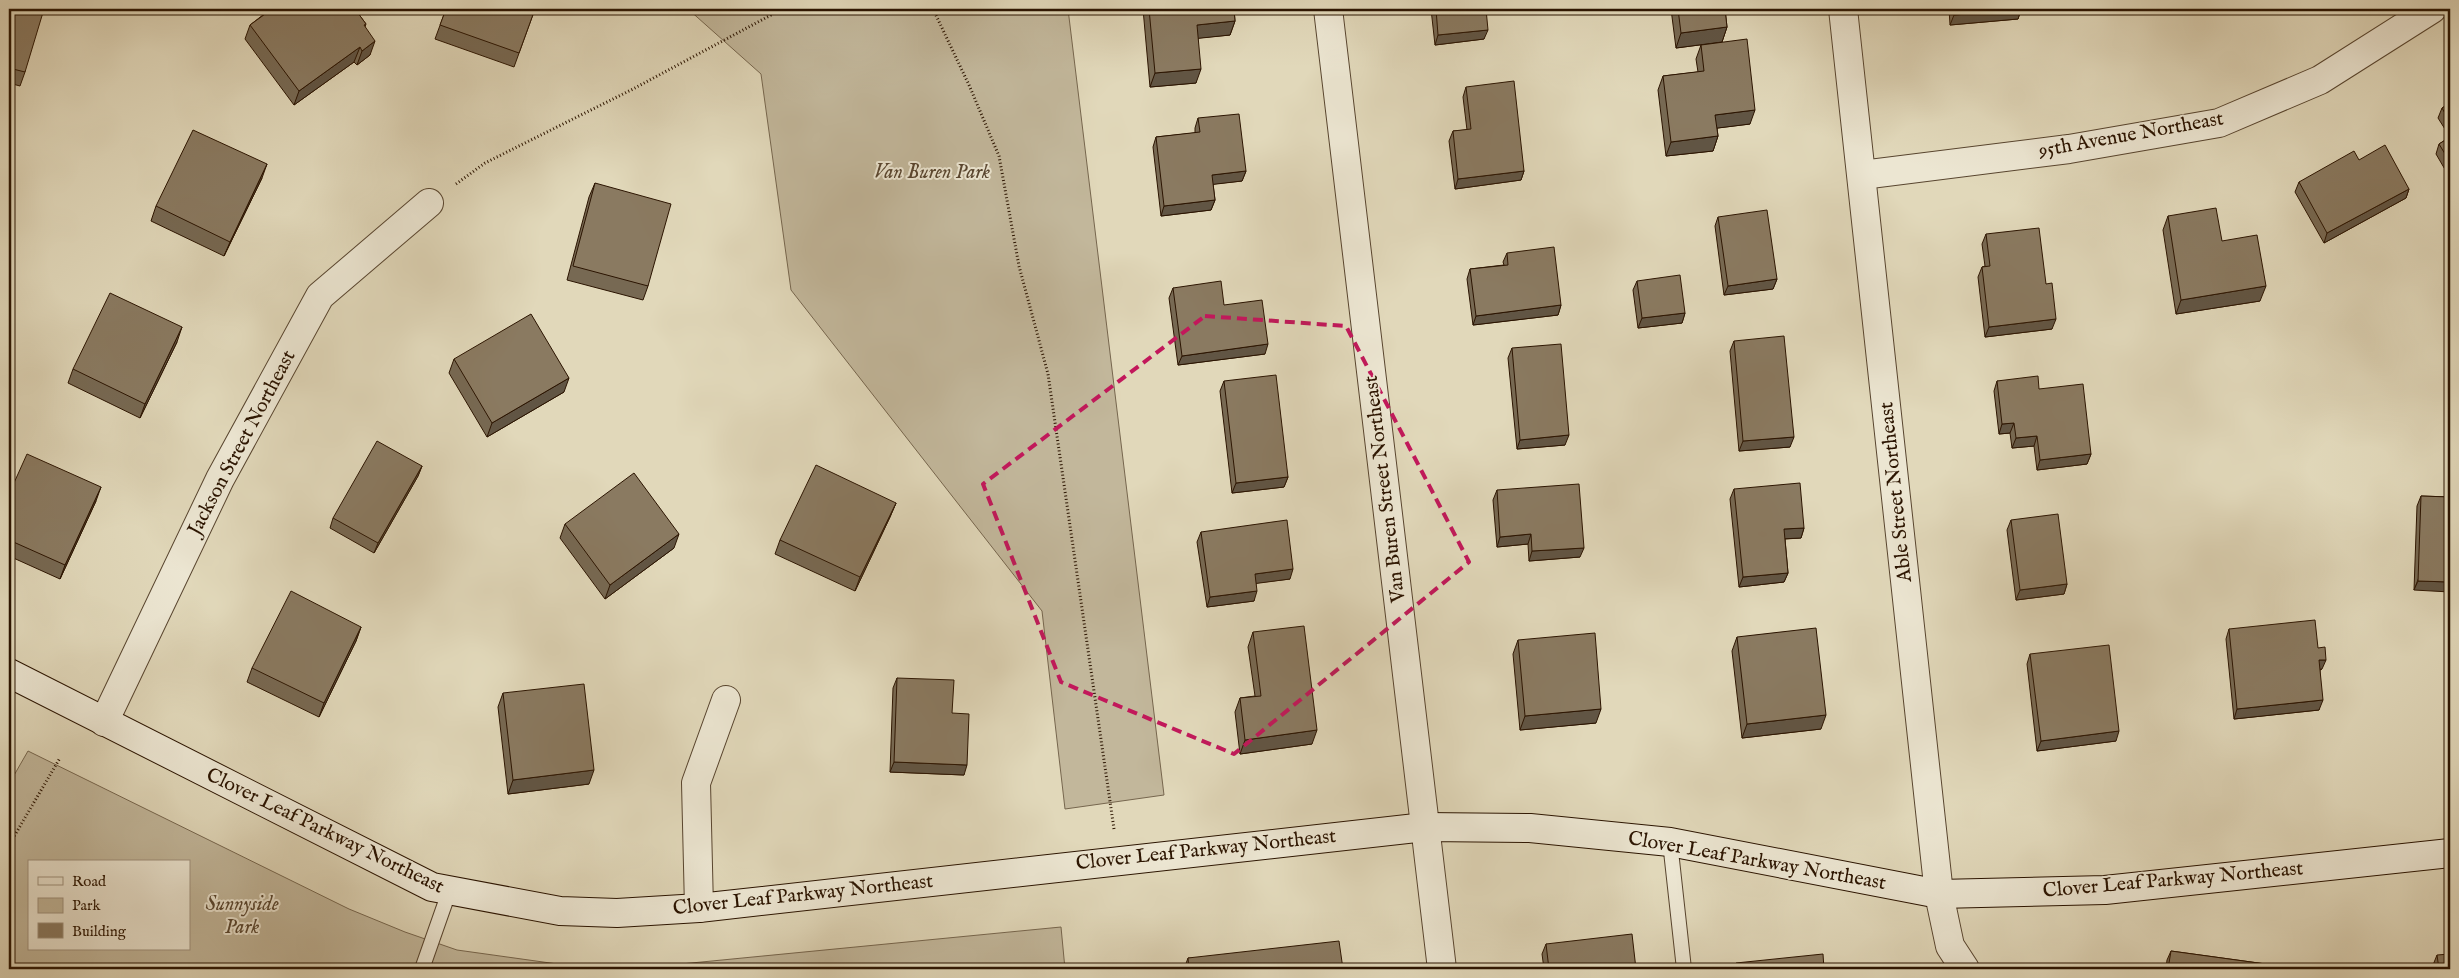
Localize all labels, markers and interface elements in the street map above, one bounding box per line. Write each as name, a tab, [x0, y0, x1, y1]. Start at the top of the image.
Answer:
street label: 95th Avenue Northeast	[2036, 106, 2226, 164]
park label: Van Buren Park	[874, 160, 990, 185]
street label: Jackson Street Northeast	[182, 346, 302, 542]
street label: Van Buren Street Northeast	[1359, 374, 1411, 605]
street label: Able Street Northeast	[1874, 401, 1918, 584]
street label: Clover Leaf Parkway Northeast	[202, 762, 448, 900]
street label: Clover Leaf Parkway Northeast	[1075, 824, 1337, 876]
street label: Clover Leaf Parkway Northeast	[1626, 826, 1888, 896]
street label: Clover Leaf Parkway Northeast	[2042, 856, 2304, 904]
legend	[28, 860, 190, 950]
street label: Clover Leaf Parkway Northeast	[672, 869, 934, 921]
text: Road	[72, 872, 107, 891]
park label: Sunnyside Park	[205, 892, 279, 940]
text: Park	[72, 896, 102, 915]
text: Building	[72, 922, 127, 941]

